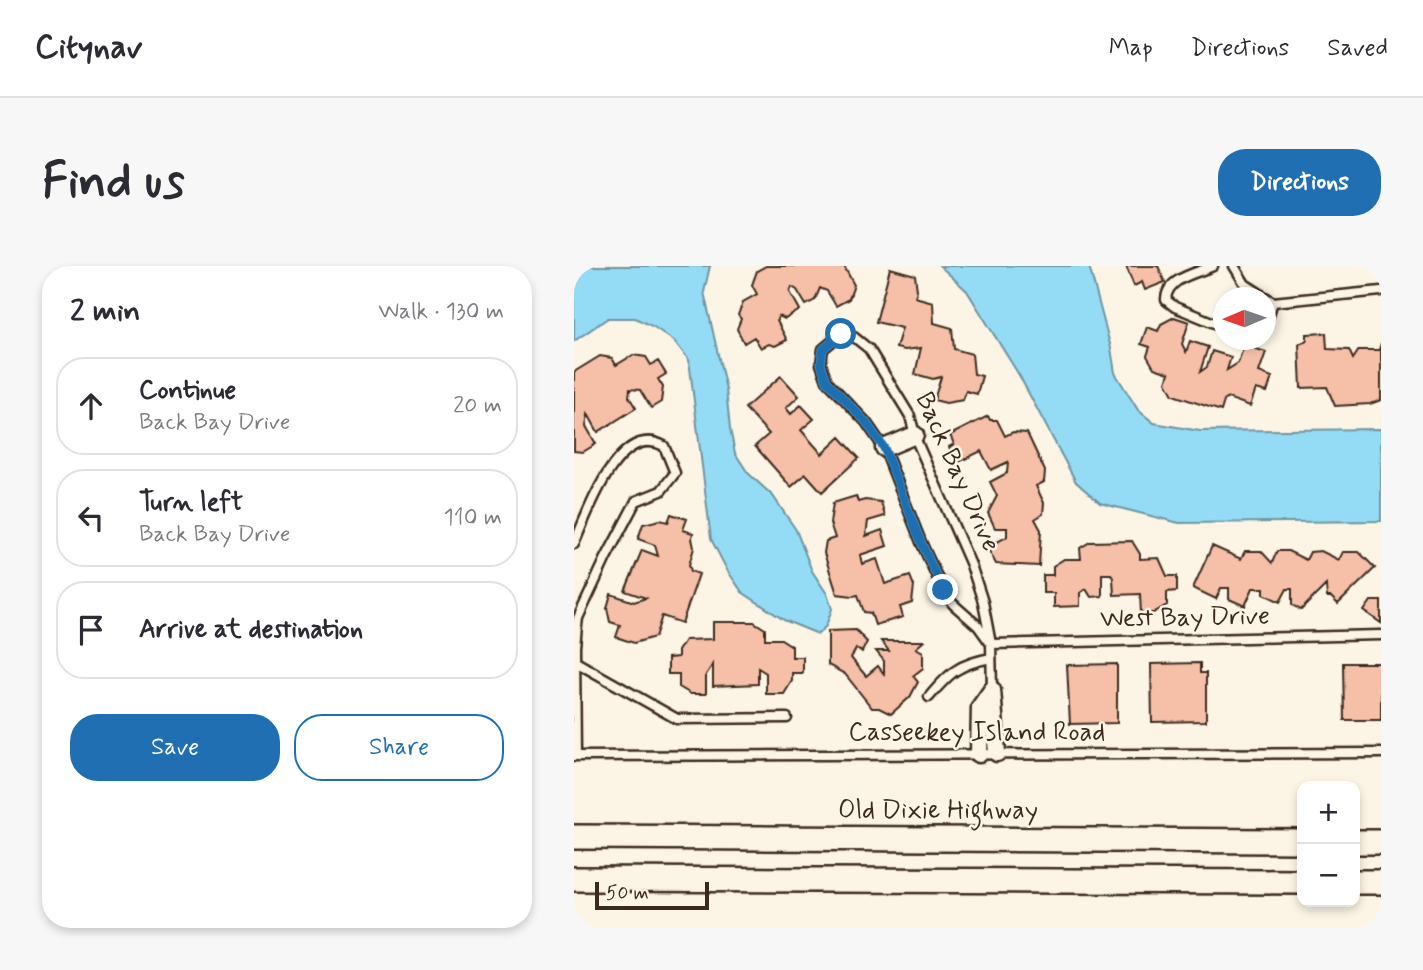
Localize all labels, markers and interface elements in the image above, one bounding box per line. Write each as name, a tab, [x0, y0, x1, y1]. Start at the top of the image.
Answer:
text: Citynav	[35, 26, 142, 70]
text: Map	[1109, 33, 1153, 64]
text: Directions	[1191, 33, 1289, 64]
text: Saved	[1327, 33, 1388, 64]
button: Directions	[1218, 149, 1381, 216]
text: Find us	[42, 150, 185, 215]
north arrow	[1213, 287, 1276, 350]
text: 2 min	[70, 292, 140, 331]
text: Walk · 130 m	[378, 297, 504, 327]
route start	[825, 318, 856, 349]
text: Continue	[139, 374, 236, 408]
icon: ahead	[72, 387, 110, 425]
street label: Back Bay Drive	[907, 387, 1007, 557]
text: 20 m	[453, 391, 502, 421]
text: Back Bay Drive	[139, 408, 290, 438]
text: Turn left	[139, 486, 243, 520]
icon: left	[72, 499, 110, 537]
text: 110 m	[443, 503, 502, 533]
text: Back Bay Drive	[139, 520, 290, 550]
route end	[927, 574, 958, 605]
street label: West Bay Drive	[1100, 600, 1270, 636]
icon: arrive	[72, 611, 110, 649]
text: Arrive at destination	[139, 613, 363, 647]
button: Save	[70, 714, 280, 781]
button: Share	[294, 714, 504, 781]
street label: Casseekey Island Road	[849, 716, 1105, 750]
map controls	[1297, 781, 1360, 907]
button: +	[1297, 781, 1360, 844]
street label: Old Dixie Highway	[838, 794, 1038, 831]
button: −	[1297, 844, 1360, 907]
scale bar	[595, 879, 709, 911]
text: 50 m	[606, 881, 649, 906]

